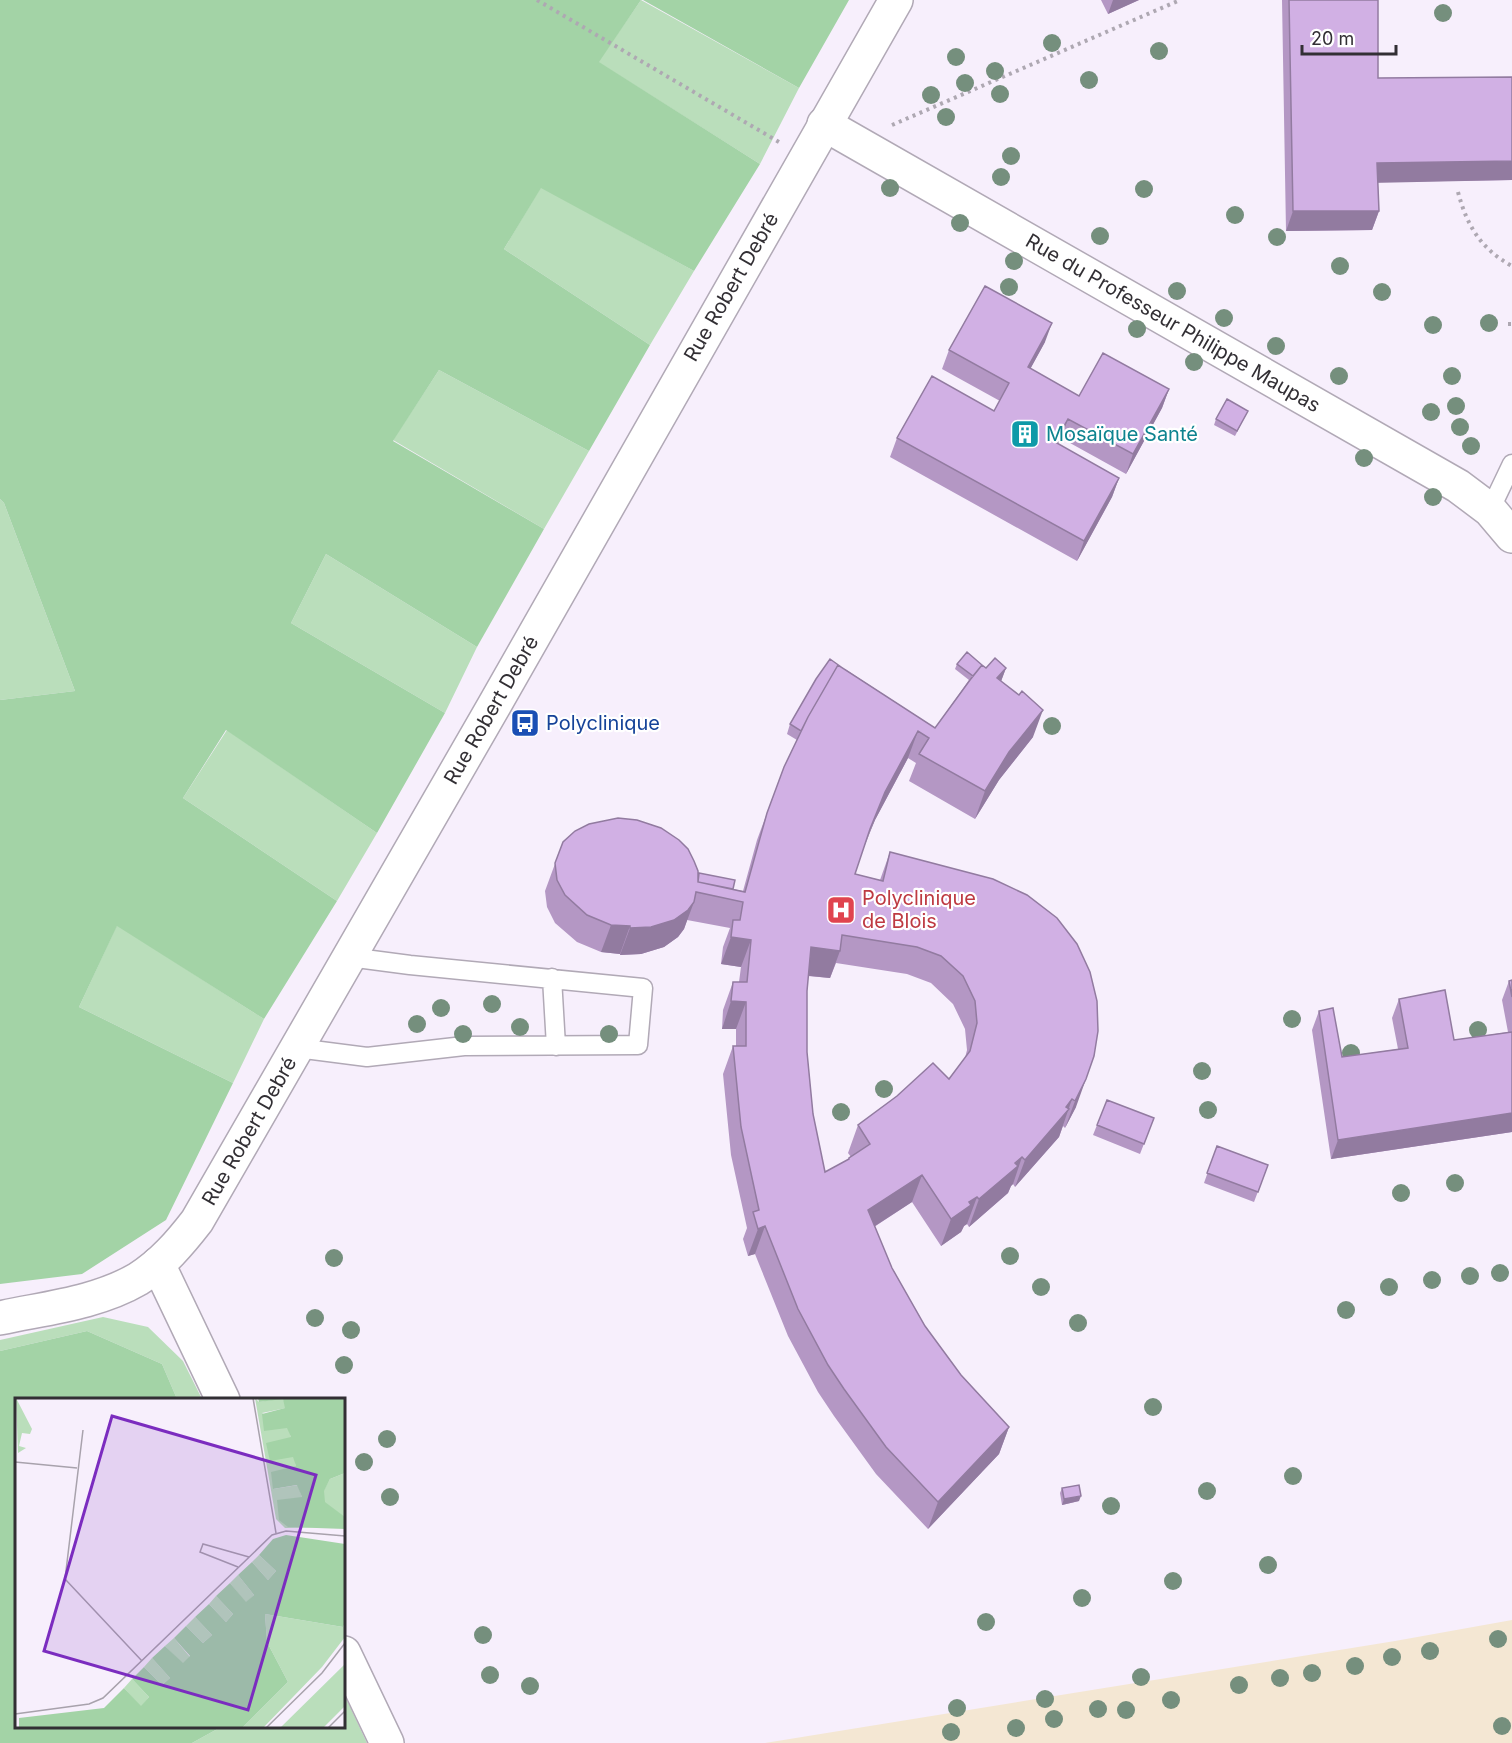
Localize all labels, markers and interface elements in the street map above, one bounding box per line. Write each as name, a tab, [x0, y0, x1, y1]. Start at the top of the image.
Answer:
scale bar	[1302, 18, 1396, 56]
text: 20 m	[1311, 28, 1354, 49]
street label: Rue Robert Debré	[679, 208, 783, 366]
street label: Rue du Professeur Philippe Maupas	[1021, 229, 1325, 417]
building icon: Mosaïque Santé	[1009, 418, 1041, 450]
place label: Mosaïque Santé	[1046, 422, 1198, 446]
street label: Rue Robert Debré	[439, 631, 543, 789]
bus stop icon: Polyclinique	[509, 707, 541, 739]
place label: Polyclinique	[546, 711, 660, 735]
place label: Polyclinique de Blois	[862, 886, 976, 933]
hospital icon: Polyclinique de Blois	[825, 894, 857, 926]
street label: Rue Robert Debré	[197, 1052, 301, 1210]
inset map	[15, 1398, 345, 1728]

